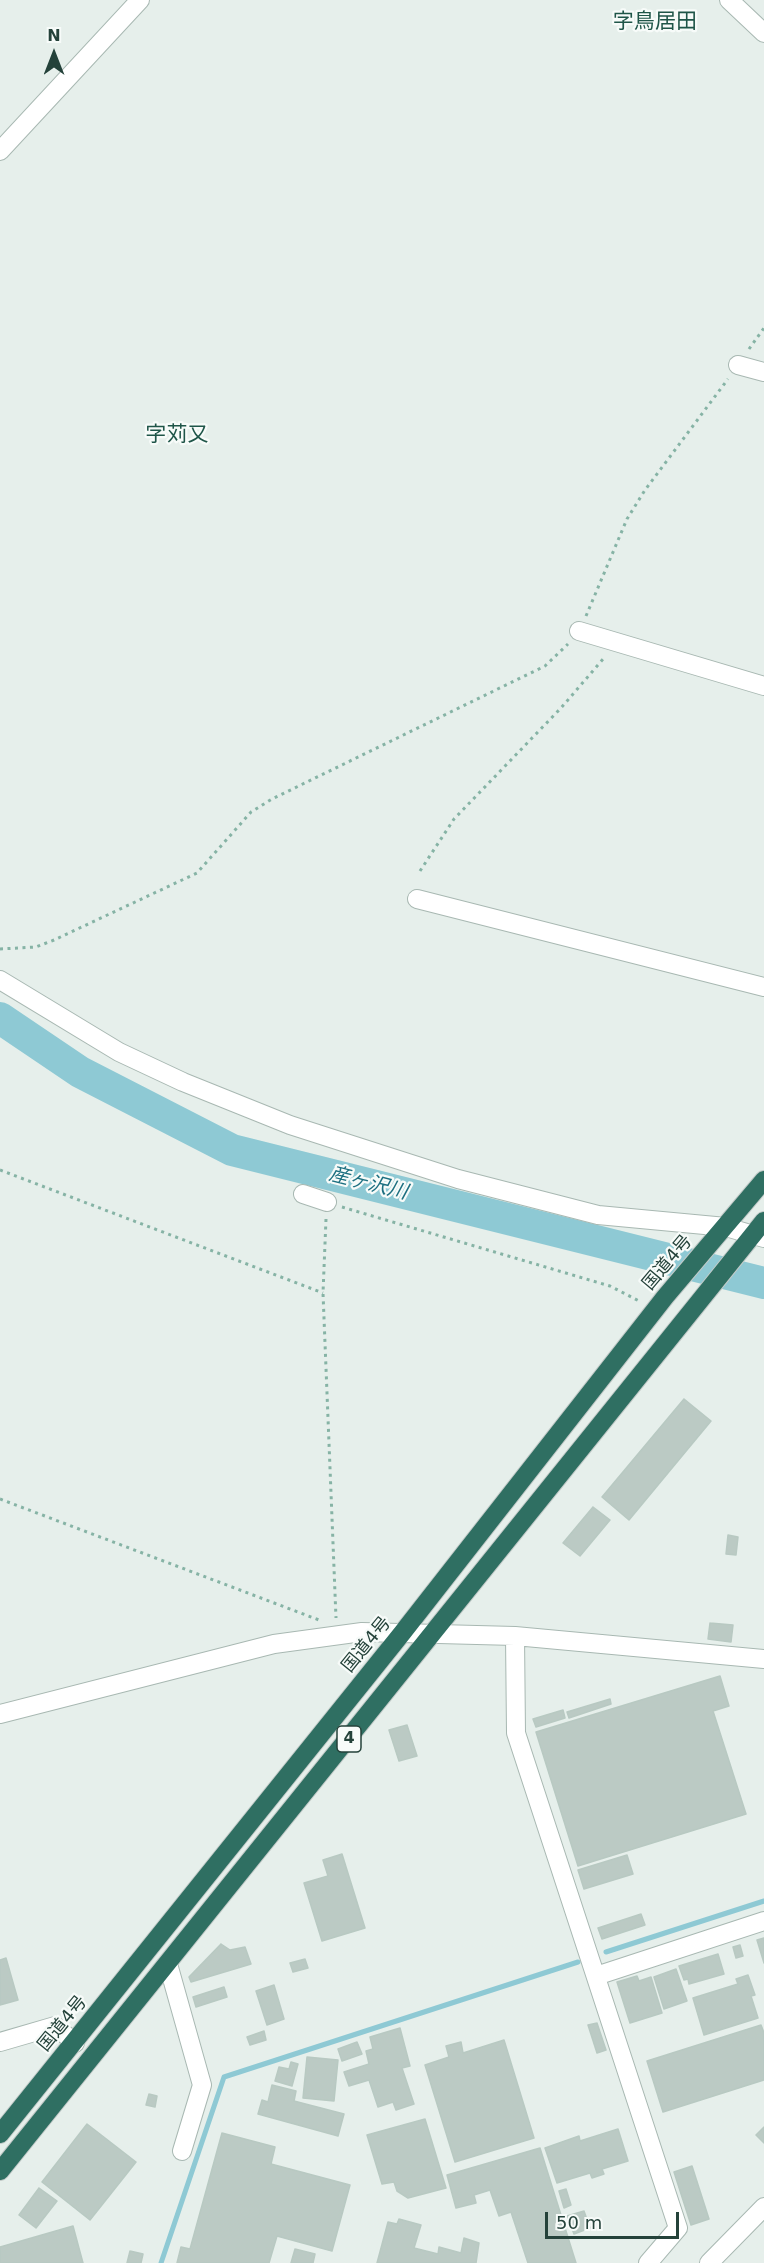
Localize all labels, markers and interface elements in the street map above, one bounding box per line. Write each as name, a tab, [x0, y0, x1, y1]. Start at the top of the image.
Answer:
district label: 字鳥居田	[613, 10, 697, 36]
north arrow	[24, 24, 84, 84]
text: N	[47, 26, 61, 45]
district label: 字苅又	[146, 423, 208, 449]
water label: 産ヶ沢川	[326, 1163, 410, 1205]
street label: 国道4号	[639, 1231, 697, 1295]
street label: 国道4号	[338, 1613, 396, 1677]
road number: 4	[337, 1726, 361, 1752]
street label: 国道4号	[34, 1992, 92, 2056]
scale bar	[548, 2200, 682, 2238]
text: 50 m	[556, 2212, 602, 2233]

